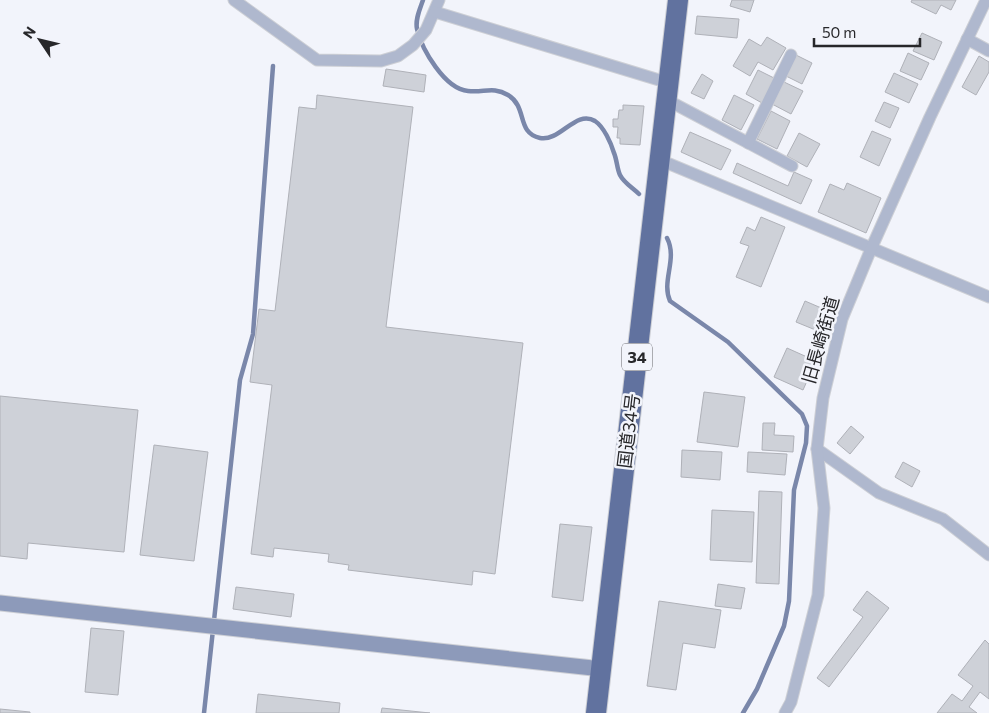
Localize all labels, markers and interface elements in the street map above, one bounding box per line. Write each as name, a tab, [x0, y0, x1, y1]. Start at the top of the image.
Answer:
north arrow	[15, 15, 65, 65]
scale bar	[814, 15, 920, 47]
text: N	[19, 23, 39, 41]
text: 50 m	[822, 23, 856, 41]
street label: 旧長崎街道	[797, 293, 843, 386]
road number: 34	[622, 344, 652, 371]
street label: 国道34号	[613, 392, 644, 469]

